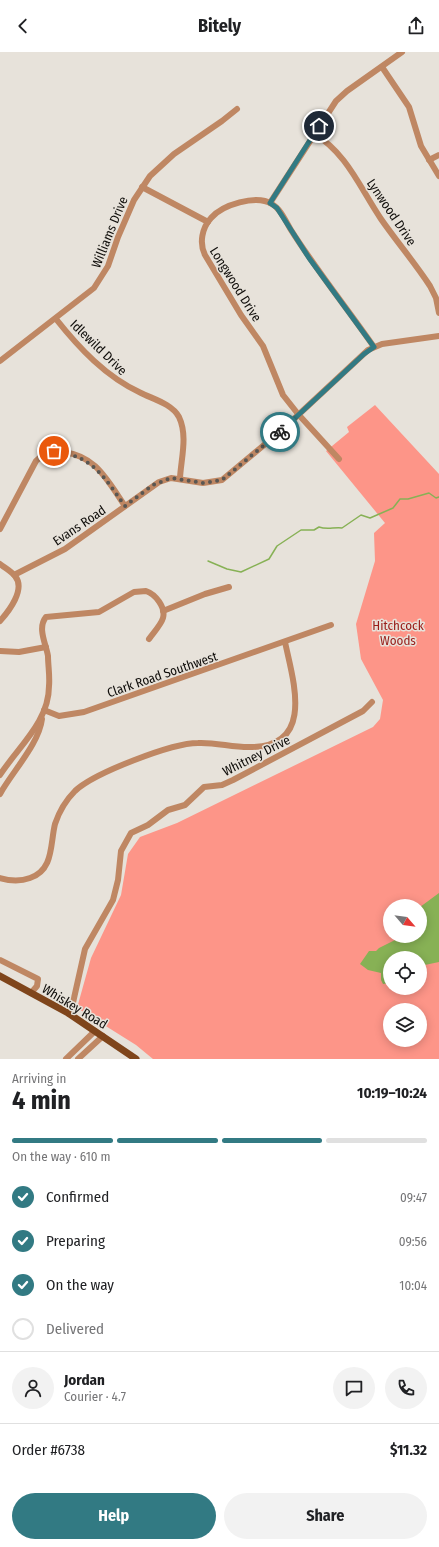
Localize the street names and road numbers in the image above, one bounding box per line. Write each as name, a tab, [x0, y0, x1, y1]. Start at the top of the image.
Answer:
street label: Lynwood Drive	[364, 176, 419, 249]
street label: Williams Drive	[88, 194, 131, 270]
street label: Longwood Drive	[207, 244, 264, 324]
street label: Idlewild Drive	[67, 317, 130, 378]
street label: Evans Road	[50, 502, 108, 548]
street label: Clark Road Southwest	[105, 648, 220, 700]
street label: Whitney Drive	[220, 732, 292, 779]
street label: Whiskey Road	[39, 981, 110, 1032]

